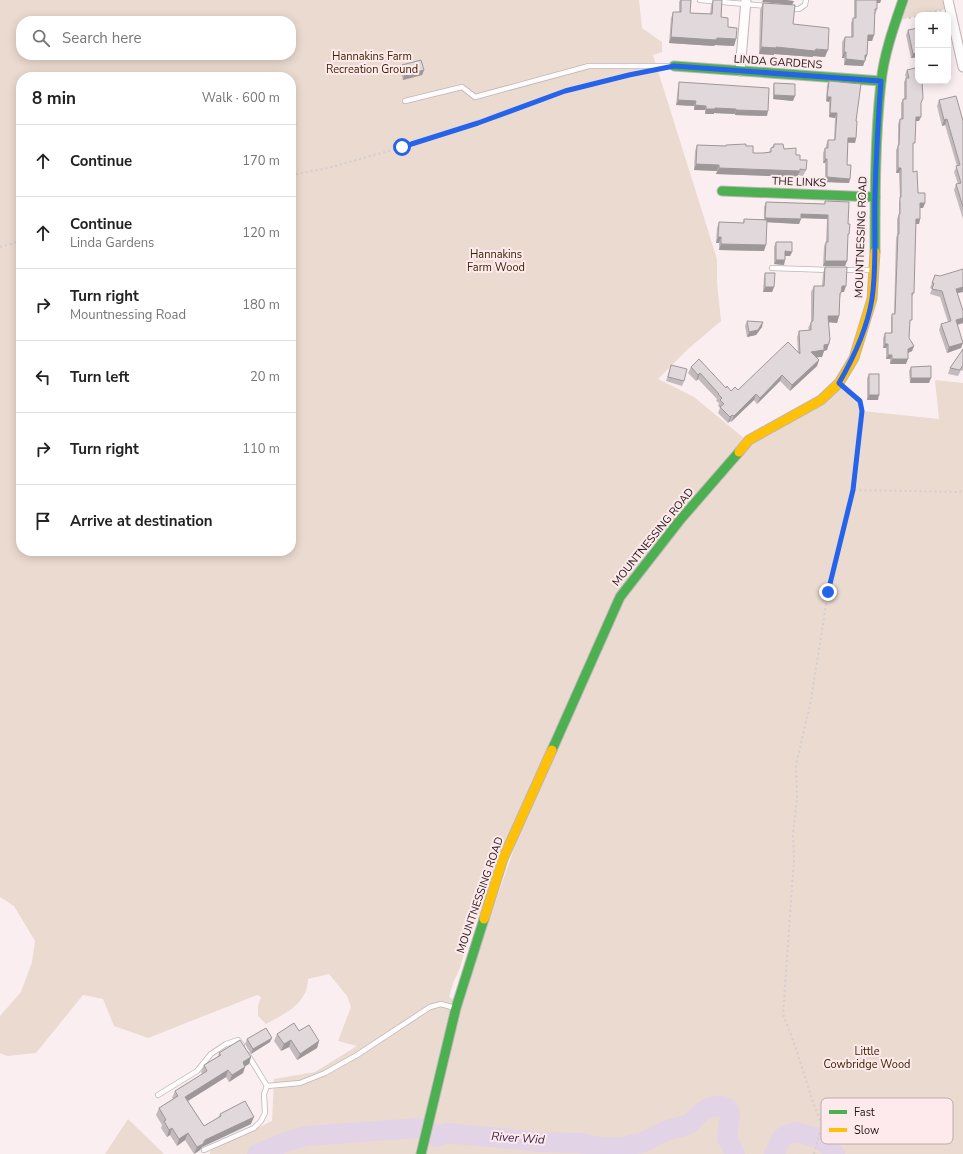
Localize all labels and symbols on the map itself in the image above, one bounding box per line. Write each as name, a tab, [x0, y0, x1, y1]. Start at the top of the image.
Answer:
park label: Hannakins Farm Recreation Ground	[326, 49, 418, 77]
street label: LINDA GARDENS	[733, 51, 823, 73]
route start	[393, 138, 411, 156]
street label: THE LINKS	[771, 174, 827, 190]
street label: MOUNTNESSING ROAD	[851, 176, 871, 298]
park label: Hannakins Farm Wood	[467, 247, 525, 275]
street label: MOUNTNESSING ROAD	[609, 485, 697, 589]
route end	[819, 583, 837, 601]
street label: MOUNTNESSING ROAD	[453, 835, 507, 955]
park label: Little Cowbridge Wood	[824, 1044, 910, 1072]
legend	[821, 1098, 953, 1144]
text: Fast	[854, 1105, 875, 1120]
text: Slow	[854, 1123, 879, 1138]
water label: River Wid	[491, 1128, 545, 1148]

